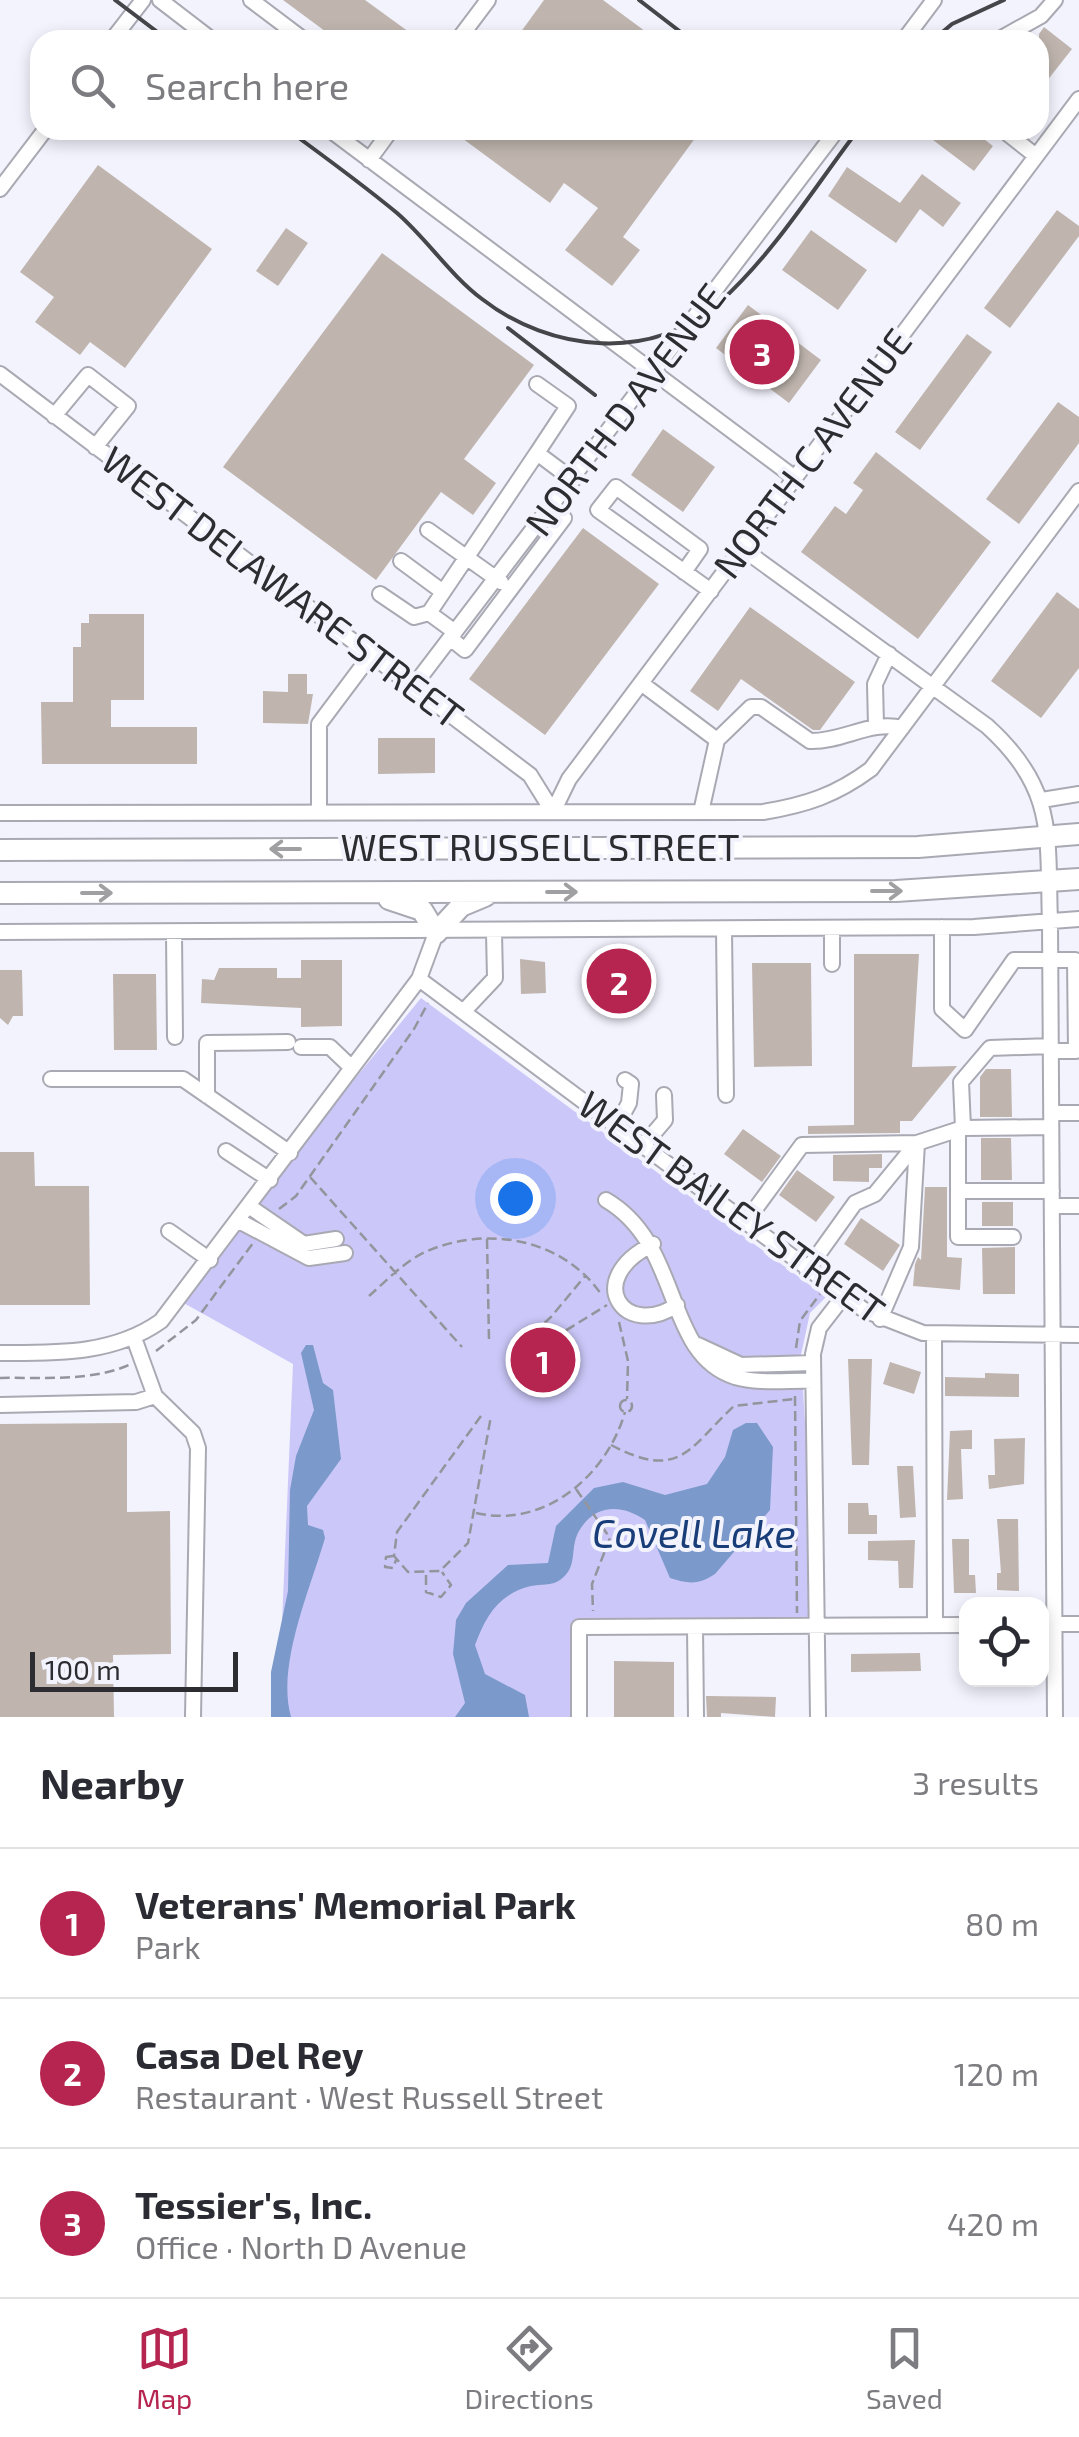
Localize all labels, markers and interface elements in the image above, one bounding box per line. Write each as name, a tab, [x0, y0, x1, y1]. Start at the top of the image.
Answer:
search box	[30, 30, 1049, 140]
icon: search	[65, 58, 120, 113]
text: Search here	[145, 62, 349, 108]
street label: NORTH D AVENUE	[515, 274, 734, 544]
pin: 3	[730, 314, 794, 390]
street label: NORTH C AVENUE	[703, 319, 920, 587]
street label: WEST DELAWARE STREET	[93, 435, 473, 737]
street label: WEST RUSSELL STREET	[340, 823, 740, 869]
one-way arrow	[269, 840, 302, 858]
one-way arrow	[546, 882, 578, 902]
one-way arrow	[870, 882, 903, 900]
one-way arrow	[80, 884, 113, 902]
pin: 2	[586, 944, 652, 1018]
street label: WEST BAILEY STREET	[570, 1080, 894, 1333]
your location	[490, 1173, 541, 1224]
pin: 1	[510, 1322, 576, 1398]
water label: Covell Lake	[592, 1508, 796, 1556]
map controls	[959, 1597, 1049, 1687]
button: locate	[959, 1597, 1049, 1687]
scale bar	[30, 1647, 238, 1692]
text: 100 m	[45, 1652, 121, 1686]
text: Nearby	[40, 1757, 184, 1807]
text: 3 results	[912, 1763, 1039, 1801]
text: Veterans' Memorial Park	[135, 1881, 576, 1927]
text: 1	[66, 1904, 79, 1942]
text: 80 m	[965, 1904, 1039, 1942]
text: Park	[135, 1927, 200, 1965]
text: Casa Del Rey	[135, 2031, 363, 2077]
text: 2	[63, 2054, 82, 2092]
text: 120 m	[954, 2054, 1039, 2092]
text: Restaurant · West Russell Street	[135, 2077, 603, 2115]
text: Tessier's, Inc.	[135, 2181, 372, 2227]
text: 3	[63, 2204, 82, 2242]
text: 420 m	[947, 2204, 1039, 2242]
text: Office · North D Avenue	[135, 2227, 467, 2265]
tab: Map	[136, 2321, 192, 2415]
tab: Directions	[465, 2321, 594, 2415]
tab: Saved	[866, 2321, 943, 2415]

